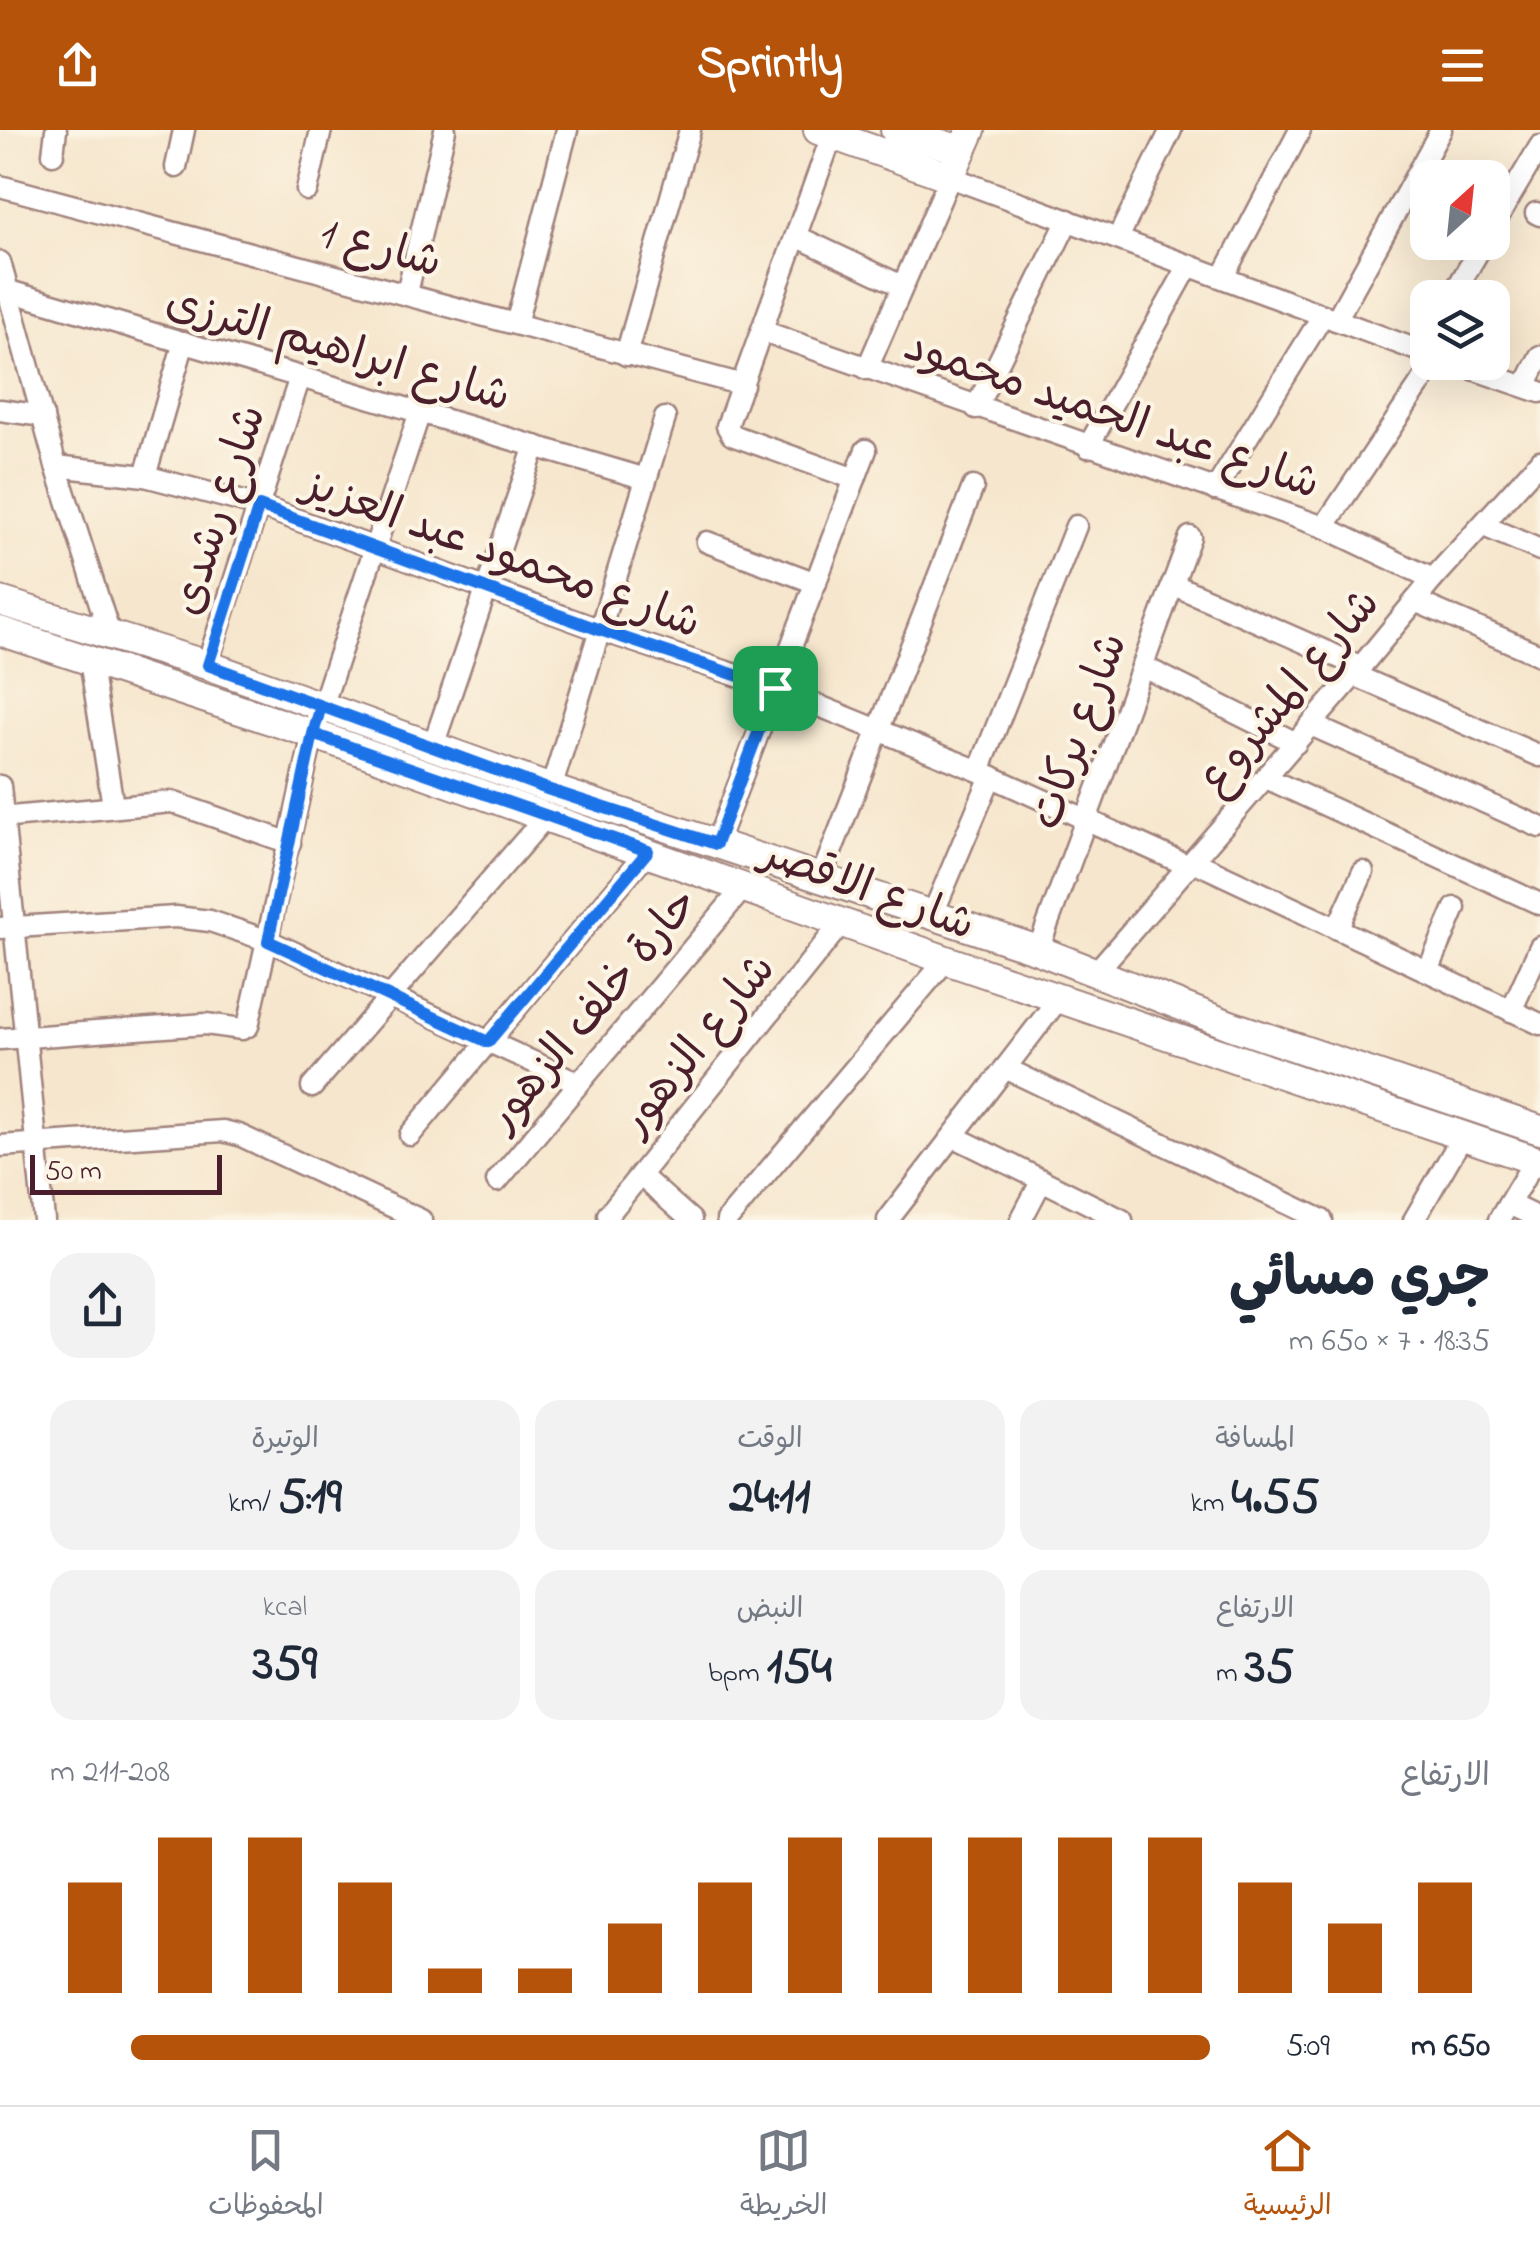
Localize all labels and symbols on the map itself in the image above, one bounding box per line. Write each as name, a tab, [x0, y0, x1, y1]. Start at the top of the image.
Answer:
north arrow	[1410, 160, 1510, 260]
street label: شارع 1	[313, 202, 449, 298]
street label: شارع ابراهيم الترزى	[158, 270, 518, 432]
street label: شارع عبد الحميد محمود	[895, 315, 1328, 519]
street label: شارع رشدى	[156, 397, 286, 624]
street label: شارع محمود عبد العزيز	[290, 452, 709, 658]
street label: شارع المشروع	[1184, 575, 1398, 812]
street label: شارع بركات	[1015, 624, 1147, 840]
pin	[733, 646, 818, 731]
street label: شارع الاقصر	[747, 820, 983, 960]
street label: حارة خلف الزهور	[471, 874, 716, 1149]
street label: شارع الزهور	[604, 940, 794, 1153]
scale bar	[30, 1150, 222, 1194]

